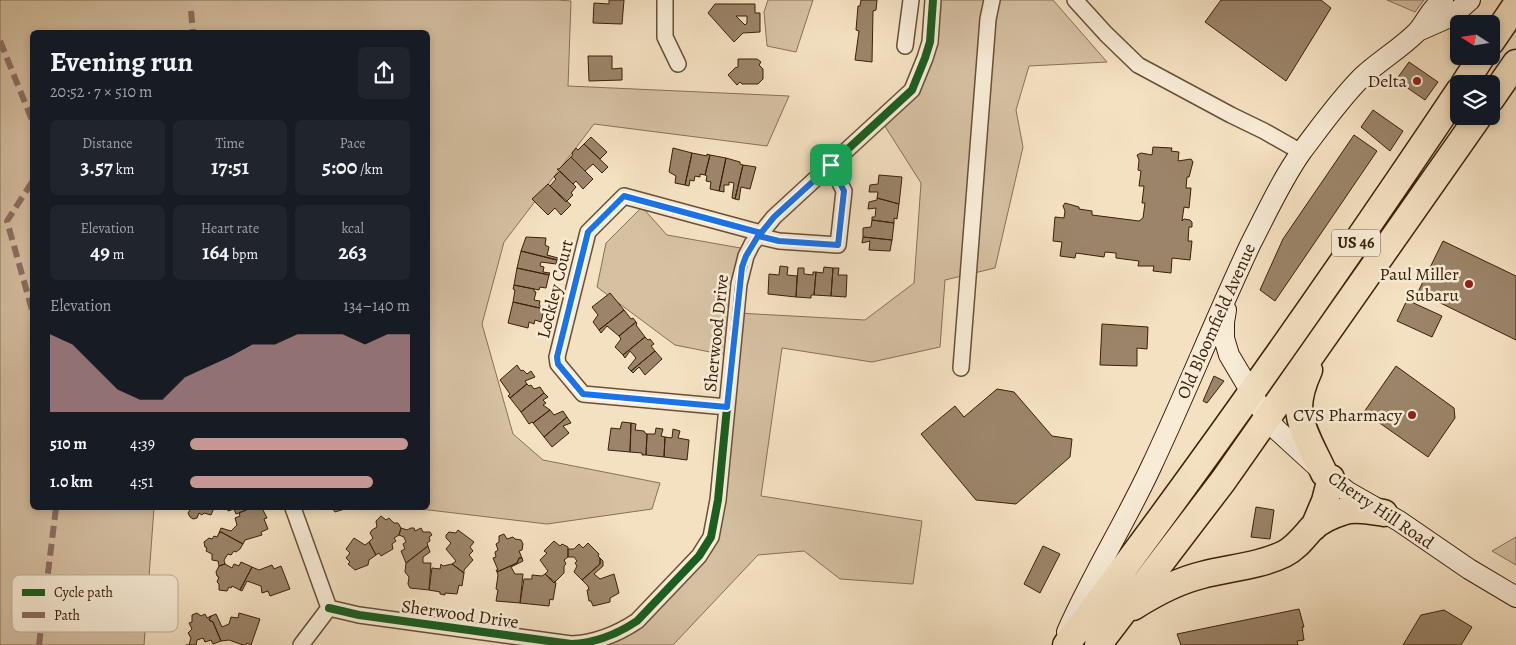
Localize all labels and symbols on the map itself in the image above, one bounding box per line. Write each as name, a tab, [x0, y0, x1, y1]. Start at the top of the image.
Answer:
north arrow	[1450, 15, 1500, 65]
place label: Delta	[1368, 69, 1408, 93]
marker: Delta	[1411, 75, 1423, 87]
pin	[810, 144, 852, 186]
road number: US 46	[1332, 230, 1380, 256]
street label: Lockley Court	[531, 237, 579, 341]
street label: Old Bloomfield Avenue	[1171, 239, 1261, 403]
place label: Paul Miller Subaru	[1379, 262, 1459, 307]
street label: Sherwood Drive	[698, 273, 734, 393]
marker: Paul Miller Subaru	[1463, 278, 1475, 290]
place label: CVS Pharmacy	[1293, 403, 1403, 427]
marker: CVS Pharmacy	[1406, 409, 1418, 421]
street label: Cherry Hill Road	[1323, 466, 1439, 554]
legend	[12, 575, 178, 632]
text: Cycle path	[54, 583, 114, 602]
street label: Sherwood Drive	[400, 594, 520, 634]
text: Path	[54, 606, 81, 625]

